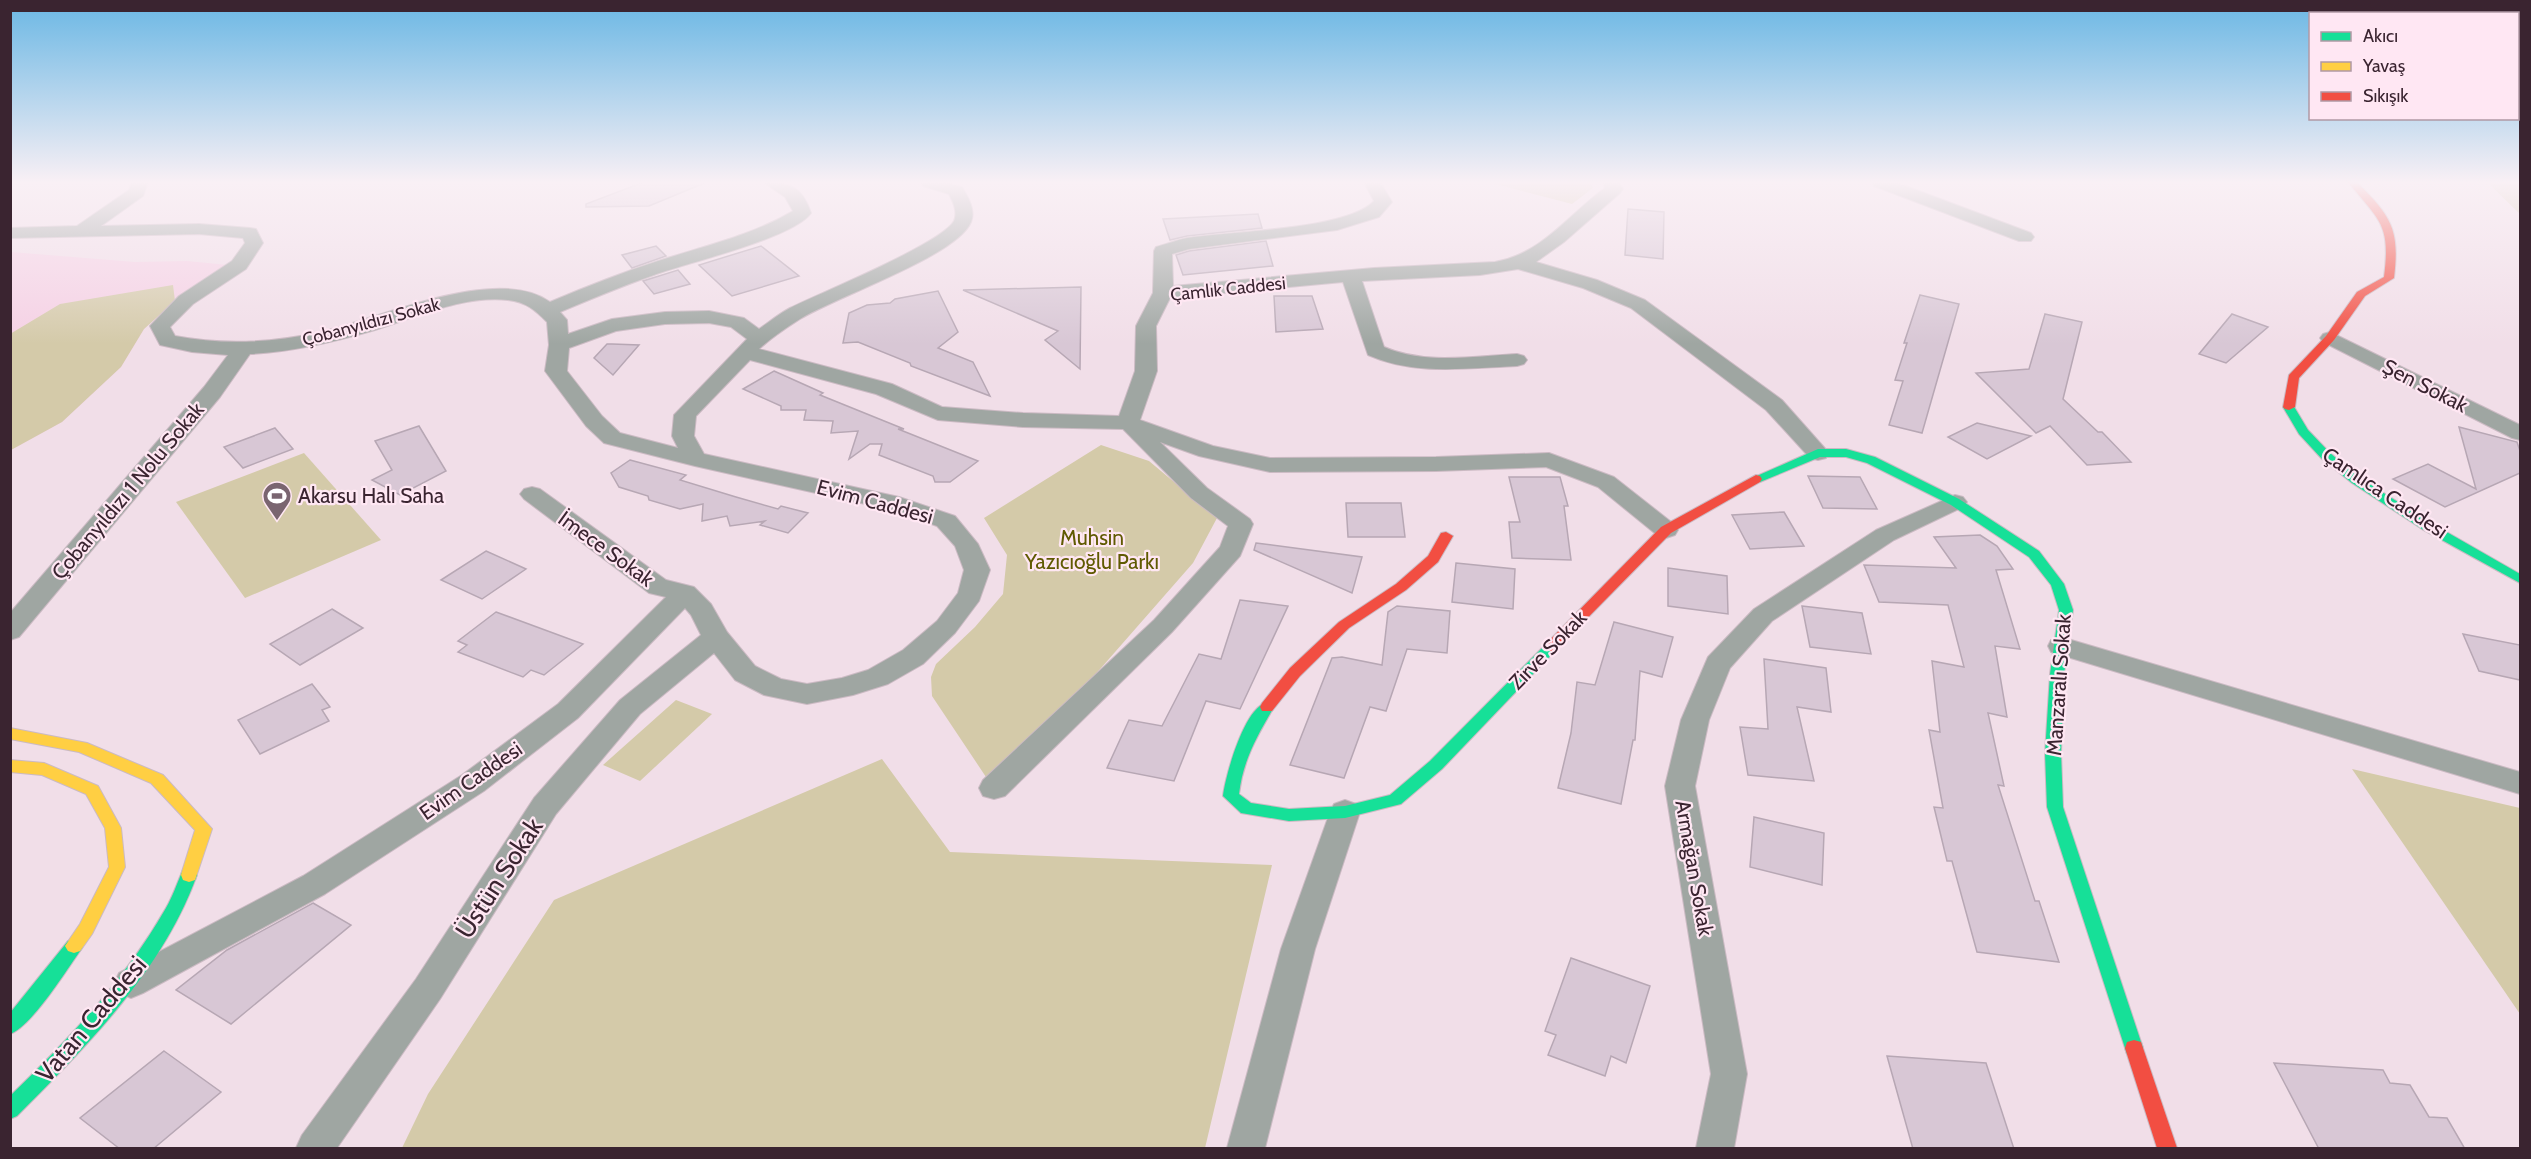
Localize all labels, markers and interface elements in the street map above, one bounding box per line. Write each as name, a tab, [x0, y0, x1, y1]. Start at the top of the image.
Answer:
legend	[2309, 12, 2519, 120]
text: Akıcı	[2363, 25, 2398, 47]
text: Yavaş	[2362, 55, 2405, 77]
text: Sıkışık	[2363, 85, 2409, 107]
street label: Çamlık Caddesi	[1169, 272, 1287, 306]
street label: Çobanyıldızı Sokak	[300, 293, 443, 351]
street label: Şen Sokak	[2379, 354, 2472, 418]
street label: Çobanyıldızı 1 Nolu Sokak	[46, 397, 209, 584]
street label: Çamlıca Caddesi	[2318, 442, 2453, 544]
street label: Evim Caddesi	[814, 474, 936, 529]
sports icon: Akarsu Halı Saha	[261, 480, 293, 522]
place label: Akarsu Halı Saha	[298, 483, 444, 508]
street label: İmece Sokak	[554, 506, 659, 592]
park label: Muhsin Yazıcıoğlu Parkı	[1024, 525, 1159, 574]
street label: Zirve Sokak	[1504, 604, 1592, 695]
street label: Manzaralı Sokak	[2041, 613, 2076, 757]
street label: Evim Caddesi	[415, 736, 527, 825]
street label: Armağan Sokak	[1670, 798, 1719, 938]
street label: Üstün Sokak	[448, 811, 550, 944]
street label: Vatan Caddesi	[29, 949, 153, 1089]

